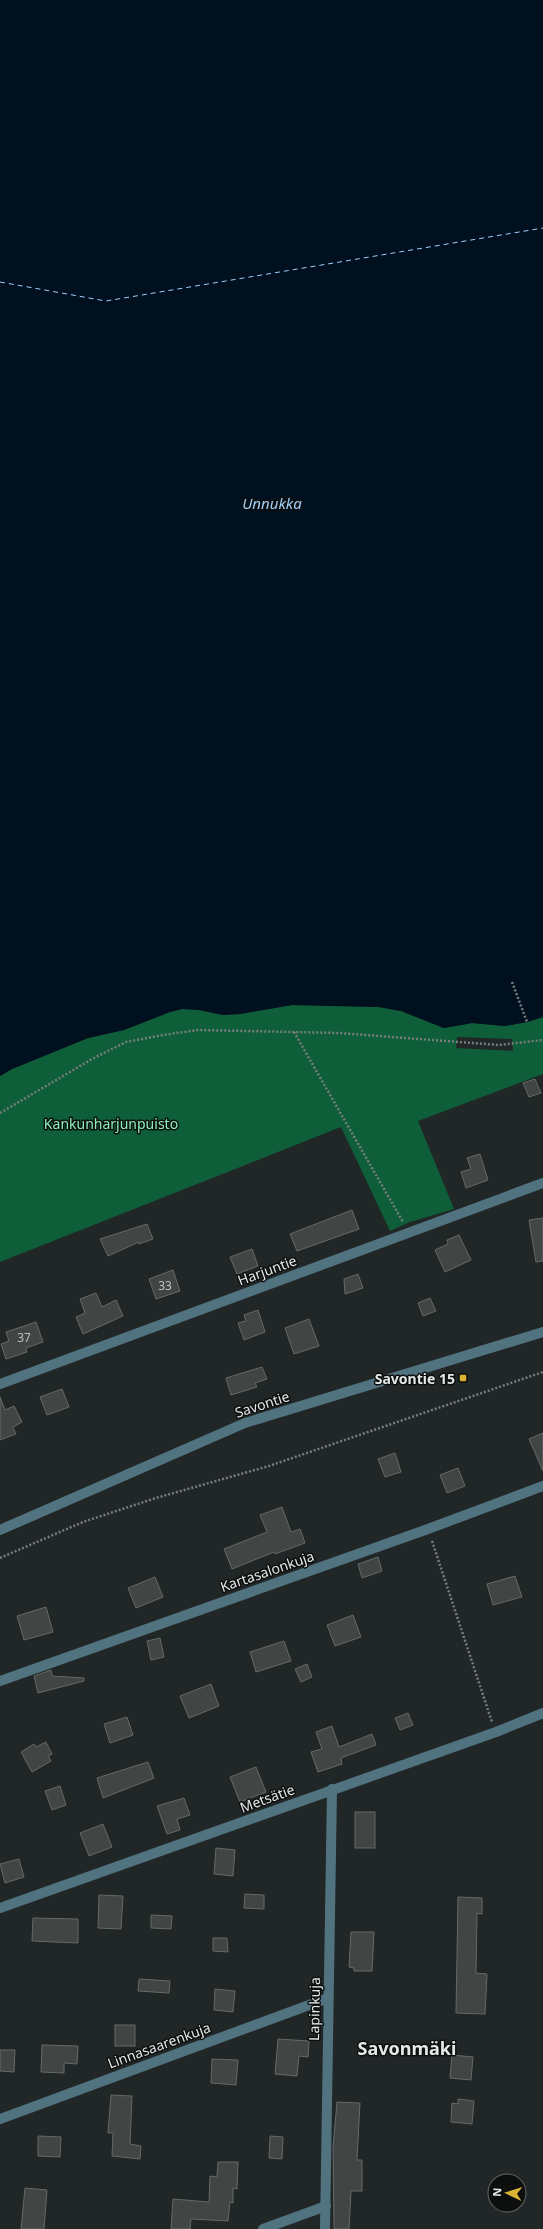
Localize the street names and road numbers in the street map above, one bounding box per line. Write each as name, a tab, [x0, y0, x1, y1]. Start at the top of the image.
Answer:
street label: Harjuntie	[235, 1251, 299, 1289]
street label: Savontie	[232, 1386, 292, 1422]
street label: Kartasalonkuja	[218, 1546, 316, 1596]
street label: Metsätie	[237, 1779, 297, 1817]
street label: Lapinkuja	[304, 1977, 324, 2041]
street label: Linnasaarenkuja	[105, 2018, 213, 2072]

